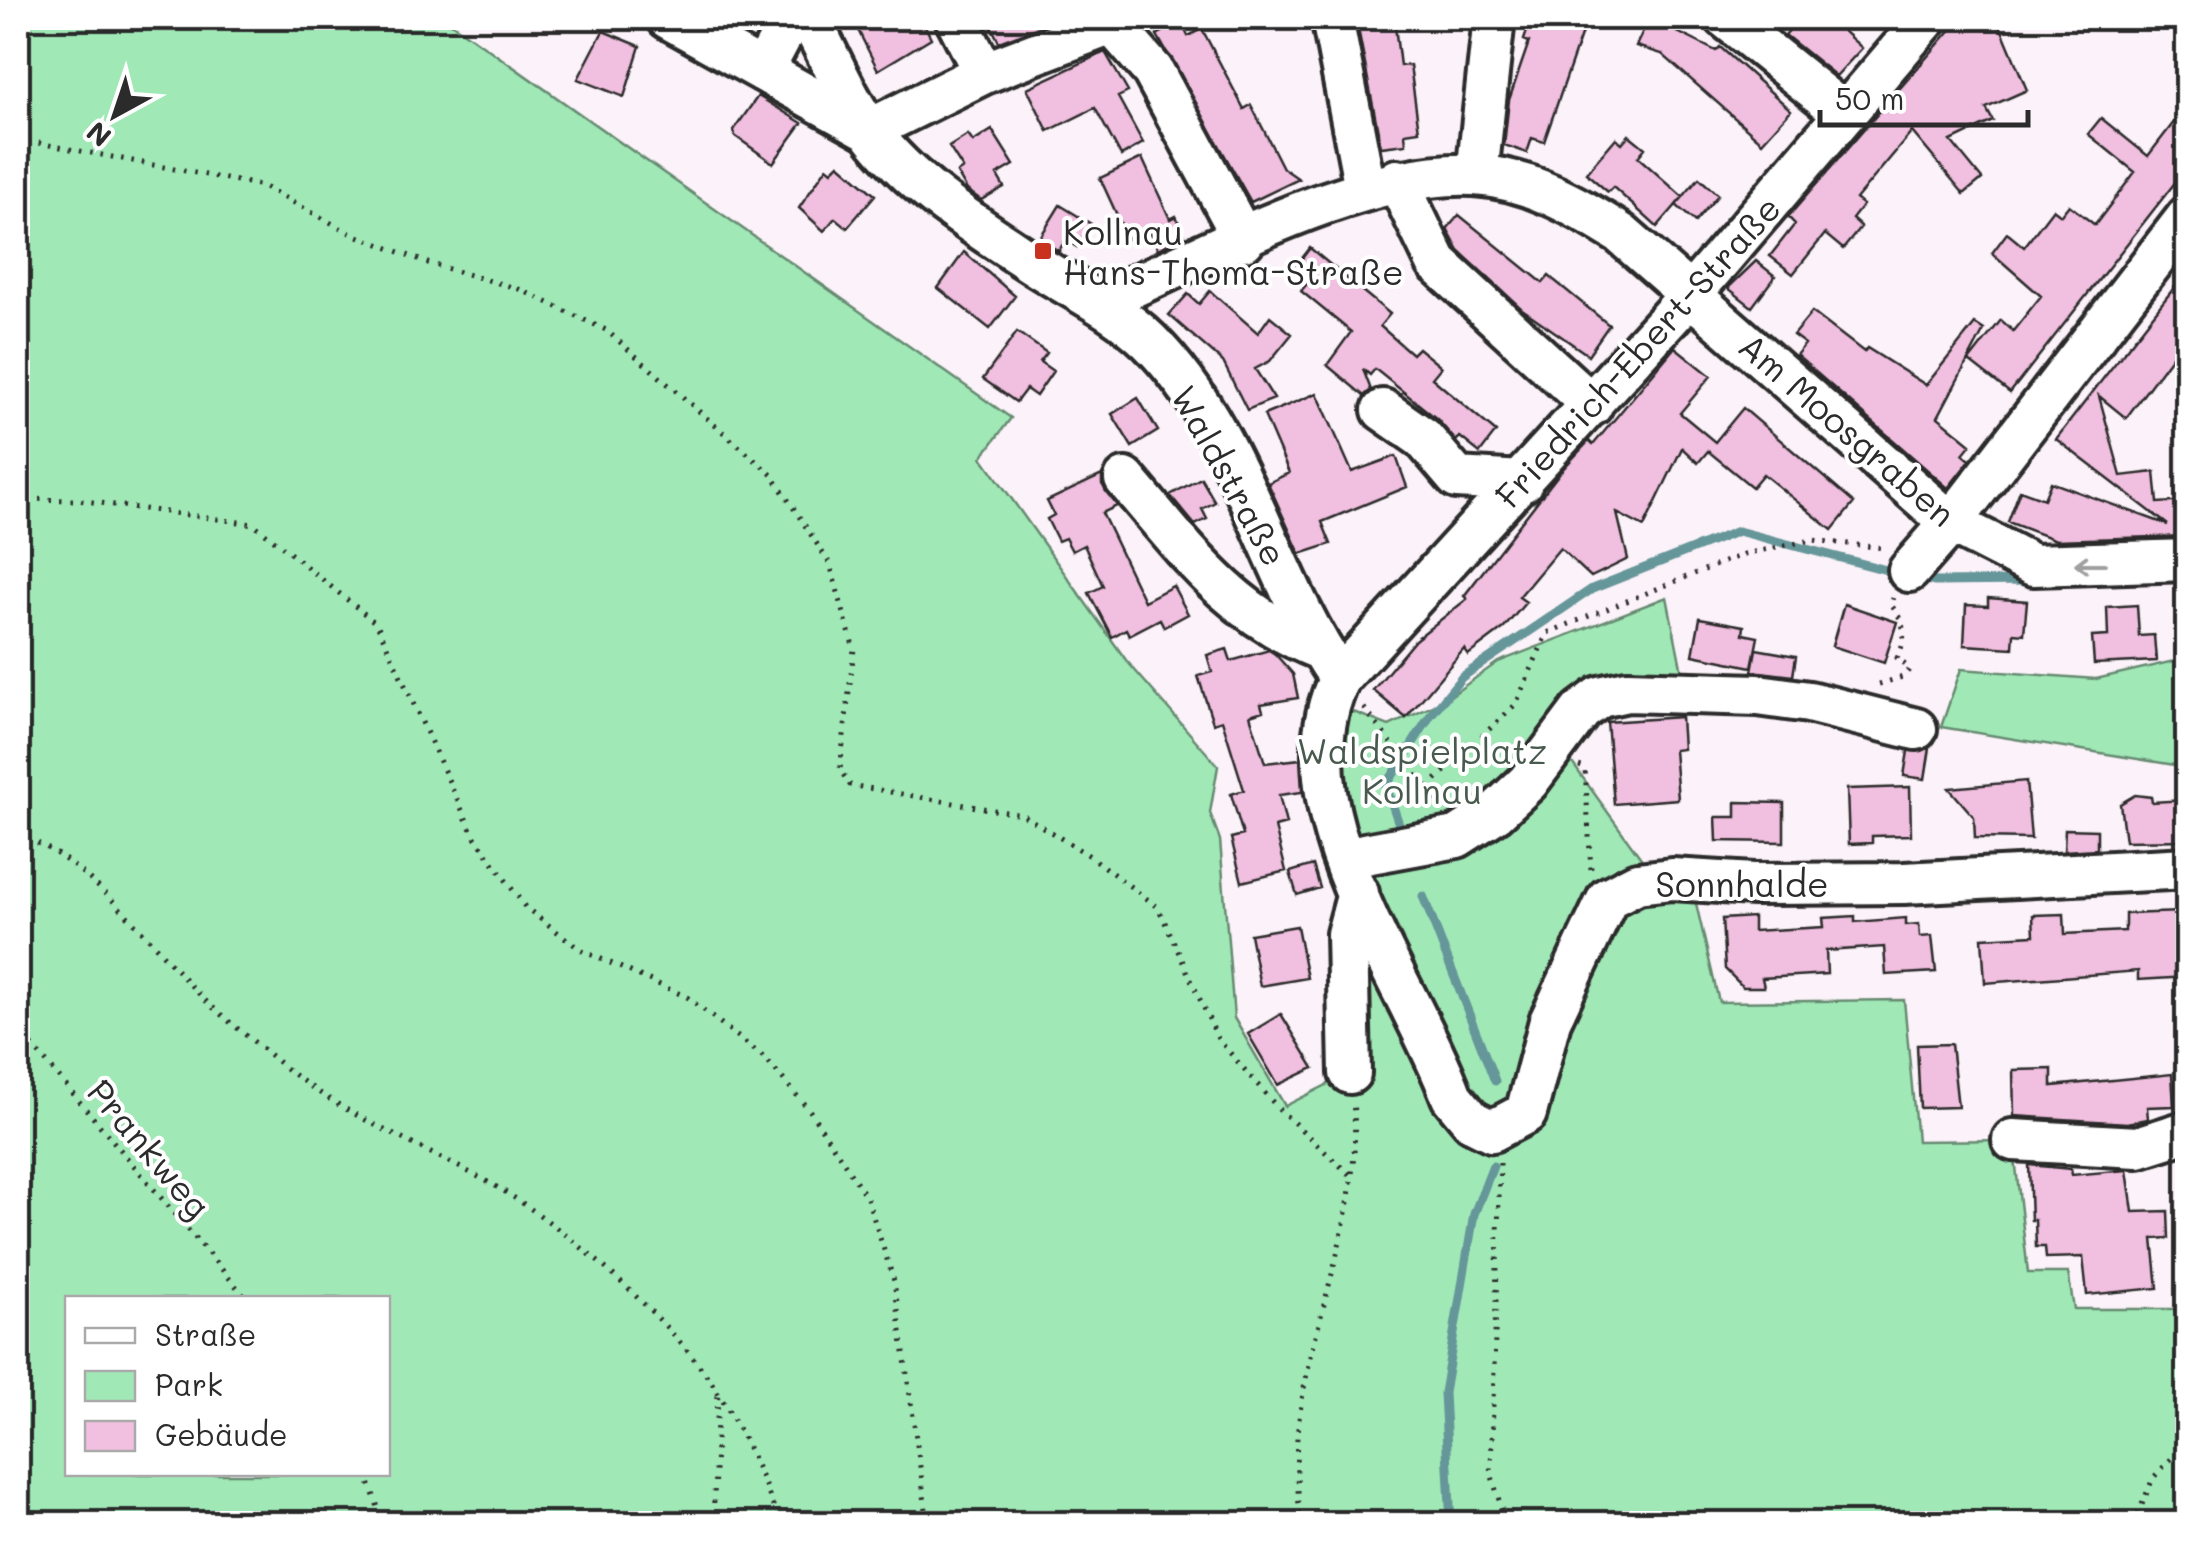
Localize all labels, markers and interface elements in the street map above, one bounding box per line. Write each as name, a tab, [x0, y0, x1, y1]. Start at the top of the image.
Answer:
north arrow	[65, 65, 165, 165]
scale bar	[1820, 65, 2028, 127]
text: 50 m	[1835, 78, 1905, 118]
text: N	[79, 114, 118, 156]
street label: Friedrich-Ebert-Straße	[1484, 185, 1790, 517]
place label: Kollnau Hans-Thoma-Straße	[1063, 208, 1404, 294]
marker: Kollnau Hans-Thoma-Straße	[1032, 240, 1054, 262]
street label: Am Moosgraben	[1730, 322, 1966, 536]
street label: Waldstraße	[1162, 377, 1298, 573]
one-way arrow	[2075, 555, 2107, 574]
park label: Waldspielplatz Kollnau	[1297, 727, 1547, 813]
street label: Sonnhalde	[1655, 860, 1829, 906]
street label: Prankweg	[78, 1069, 222, 1227]
legend	[65, 1296, 390, 1476]
text: Straße	[155, 1314, 256, 1354]
text: Park	[155, 1364, 223, 1404]
text: Gebäude	[155, 1414, 288, 1454]

